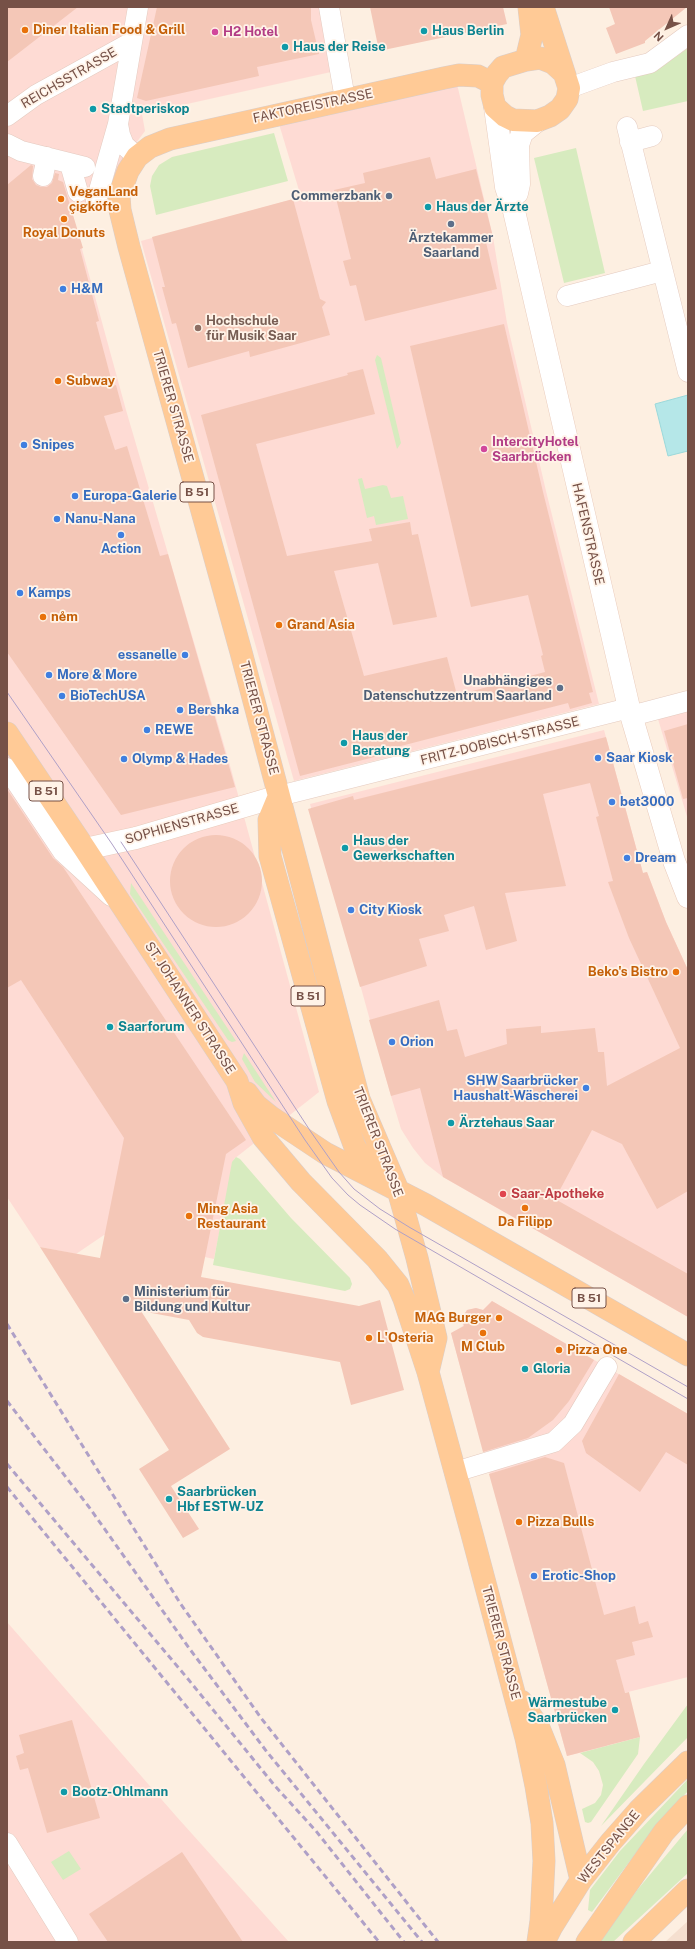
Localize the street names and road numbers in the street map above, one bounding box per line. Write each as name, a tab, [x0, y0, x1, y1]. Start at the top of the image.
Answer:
street label: REICHSSTRASSE	[18, 44, 120, 112]
street label: FAKTOREISTRASSE	[251, 86, 375, 126]
street label: TRIERER STRASSE	[149, 348, 197, 464]
street label: HAFENSTRASSE	[569, 481, 607, 587]
road number: B 51	[180, 482, 214, 502]
street label: TRIERER STRASSE	[236, 660, 282, 776]
street label: FRITZ-DOBISCH-STRASSE	[419, 714, 581, 768]
road number: B 51	[29, 781, 63, 801]
street label: SOPHIENSTRASSE	[123, 800, 241, 848]
street label: ST. JOHANNER STRASSE	[141, 939, 239, 1077]
road number: B 51	[291, 986, 325, 1006]
street label: TRIERER STRASSE	[350, 1085, 406, 1199]
road number: B 51	[572, 1288, 606, 1308]
street label: TRIERER STRASSE	[478, 1585, 524, 1701]
street label: WESTSPANGE	[575, 1807, 643, 1887]

